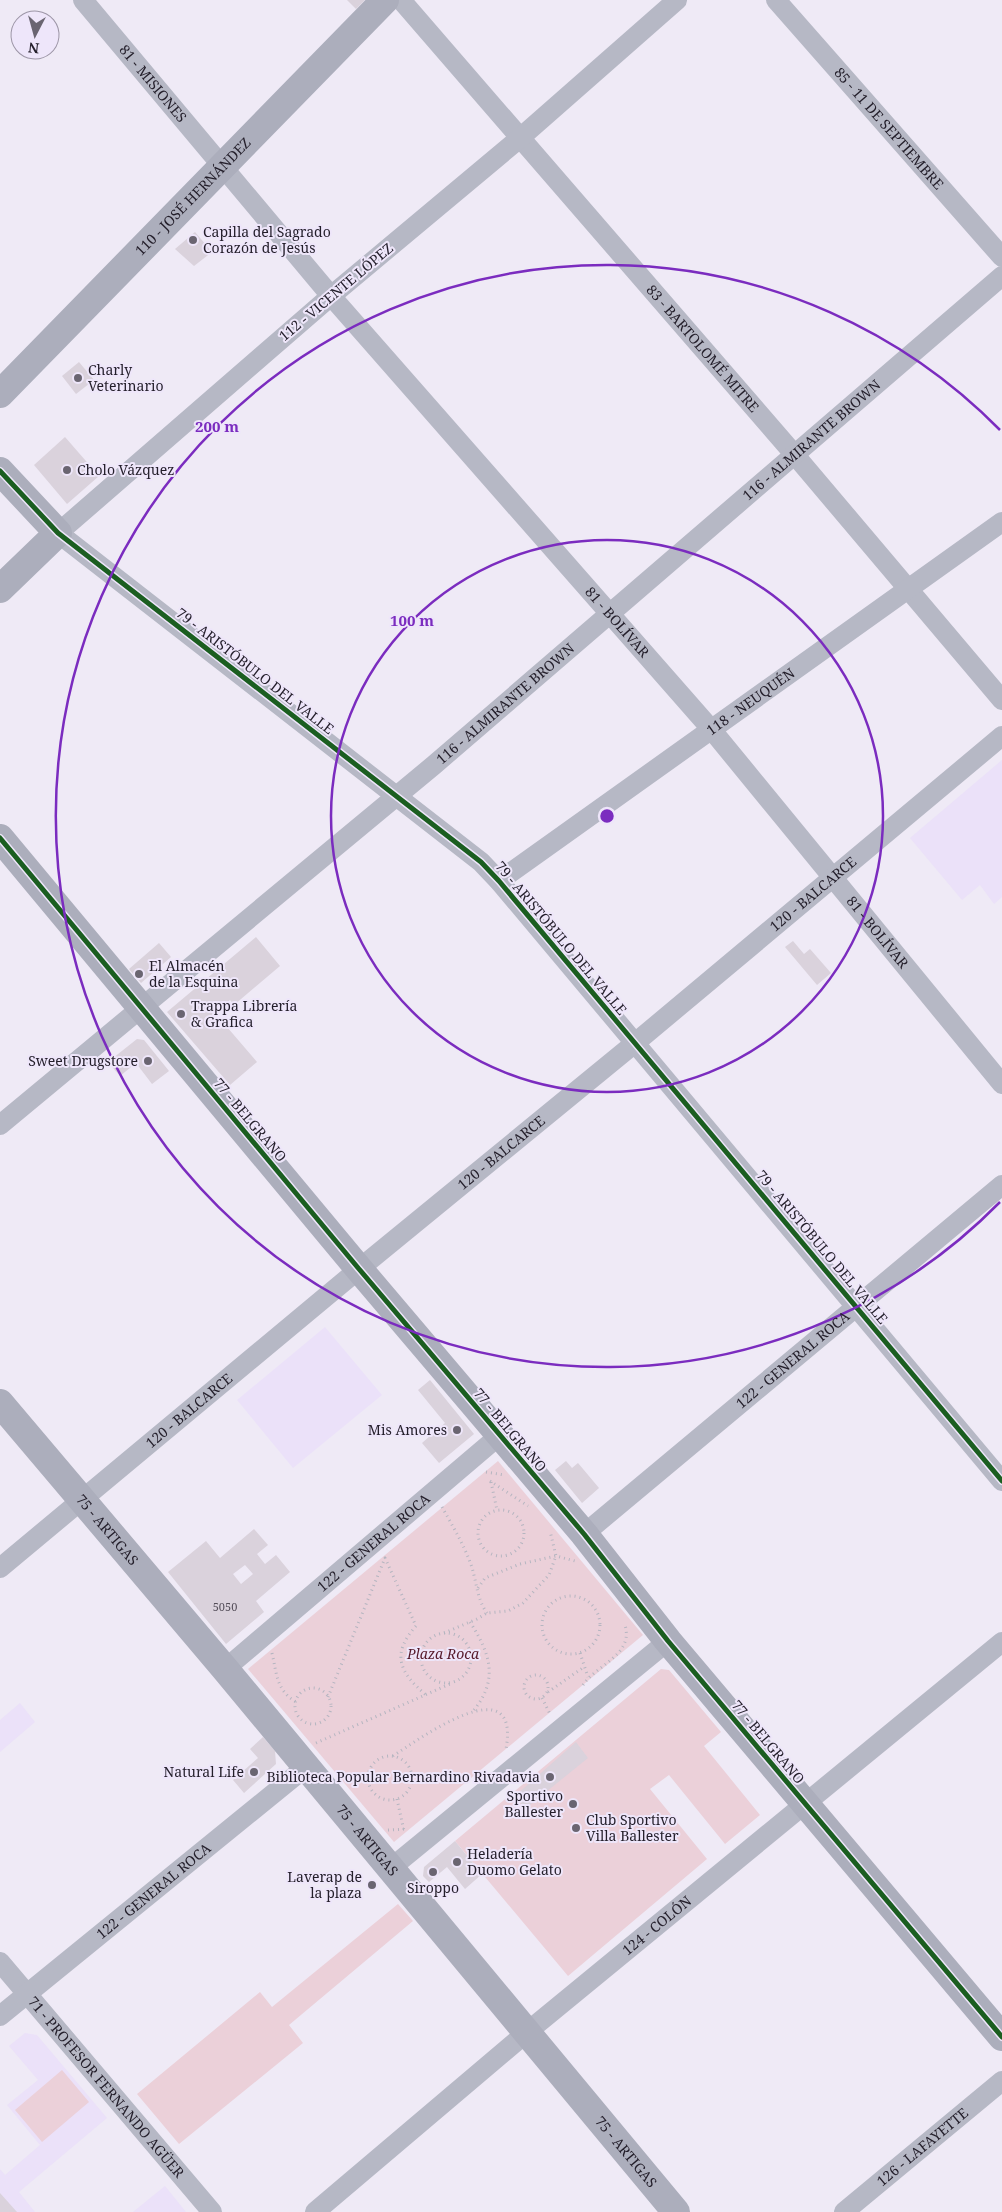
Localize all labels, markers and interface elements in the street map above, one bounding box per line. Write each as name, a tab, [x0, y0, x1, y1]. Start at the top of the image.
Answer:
north arrow	[10, 10, 60, 60]
text: N	[27, 38, 40, 58]
street label: 81 - MISIONES	[115, 40, 191, 126]
street label: 85 - 11 DE SEPTIEMBRE	[830, 63, 948, 193]
street label: 110 - JOSÉ HERNÁNDEZ	[131, 133, 255, 259]
place label: Capilla del Sagrado Corazón de Jesús	[203, 222, 331, 257]
marker: Capilla del Sagrado Corazón de Jesús	[187, 234, 199, 246]
street label: 112 - VICENTE LÓPEZ	[275, 238, 397, 345]
street label: 83 - BARTOLOMÉ MITRE	[643, 280, 764, 416]
place label: Charly Veterinario	[88, 360, 164, 395]
marker: Charly Veterinario	[72, 372, 84, 384]
street label: 116 - ALMIRANTE BROWN	[738, 375, 884, 504]
text: 200 m	[195, 416, 239, 436]
place label: Cholo Vázquez	[77, 460, 174, 479]
marker: Cholo Vázquez	[61, 464, 73, 476]
street label: 81 - BOLÍVAR	[581, 582, 654, 662]
street label: 79 - ARISTÓBULO DEL VALLE	[173, 603, 338, 738]
text: 100 m	[390, 610, 434, 630]
street label: 116 - ALMIRANTE BROWN	[432, 638, 578, 768]
street label: 118 - NEUQUÉN	[702, 663, 798, 739]
centre of rings	[598, 807, 616, 825]
street label: 120 - BALCARCE	[765, 852, 860, 935]
street label: 79 - ARISTÓBULO DEL VALLE	[491, 857, 632, 1019]
street label: 81 - BOLÍVAR	[843, 892, 914, 973]
place label: El Almacén de la Esquina	[149, 956, 239, 991]
marker: El Almacén de la Esquina	[133, 968, 145, 980]
place label: Trappa Librería & Grafica	[191, 996, 297, 1031]
marker: Trappa Librería & Grafica	[175, 1008, 187, 1020]
place label: Sweet Drugstore	[28, 1051, 138, 1070]
marker: Sweet Drugstore	[142, 1055, 154, 1067]
street label: 77 - BELGRANO	[210, 1074, 291, 1166]
street label: 120 - BALCARCE	[453, 1111, 549, 1194]
street label: 79 - ARISTÓBULO DEL VALLE	[752, 1166, 893, 1328]
street label: 122 - GENERAL ROCA	[732, 1306, 853, 1412]
street label: 120 - BALCARCE	[141, 1368, 236, 1452]
street label: 77 - BELGRANO	[470, 1384, 551, 1476]
place label: Mis Amores	[368, 1420, 447, 1439]
marker: Mis Amores	[451, 1424, 463, 1436]
street label: 122 - GENERAL ROCA	[313, 1489, 434, 1596]
street label: 75 - ARTIGAS	[72, 1490, 143, 1569]
house number: 5050	[213, 1599, 237, 1614]
park label: Plaza Roca	[406, 1644, 480, 1663]
street label: 77 - BELGRANO	[728, 1696, 809, 1788]
place label: Natural Life	[164, 1762, 244, 1781]
marker: Natural Life	[248, 1766, 260, 1778]
place label: Biblioteca Popular Bernardino Rivadavia	[266, 1767, 540, 1786]
marker: Biblioteca Popular Bernardino Rivadavia	[544, 1771, 556, 1783]
place label: Sportivo Ballester	[504, 1786, 563, 1821]
marker: Sportivo Ballester	[567, 1798, 579, 1810]
street label: 75 - ARTIGAS	[332, 1800, 403, 1880]
place label: Club Sportivo Villa Ballester	[586, 1810, 679, 1845]
marker: Club Sportivo Villa Ballester	[570, 1822, 582, 1834]
street label: 122 - GENERAL ROCA	[92, 1838, 215, 1943]
place label: Heladería Duomo Gelato	[467, 1844, 562, 1879]
marker: Heladería Duomo Gelato	[451, 1856, 463, 1868]
marker: Siroppo	[427, 1866, 439, 1878]
place label: Laverap de la plaza	[287, 1867, 362, 1902]
place label: Siroppo	[407, 1878, 459, 1897]
marker: Laverap de la plaza	[366, 1879, 378, 1891]
street label: 124 - COLÓN	[618, 1891, 695, 1959]
street label: 71 - PROFESOR FERNANDO AGÜER	[24, 1992, 189, 2182]
street label: 126 - LAFAYETTE	[873, 2103, 972, 2190]
street label: 75 - ARTIGAS	[591, 2112, 662, 2191]

